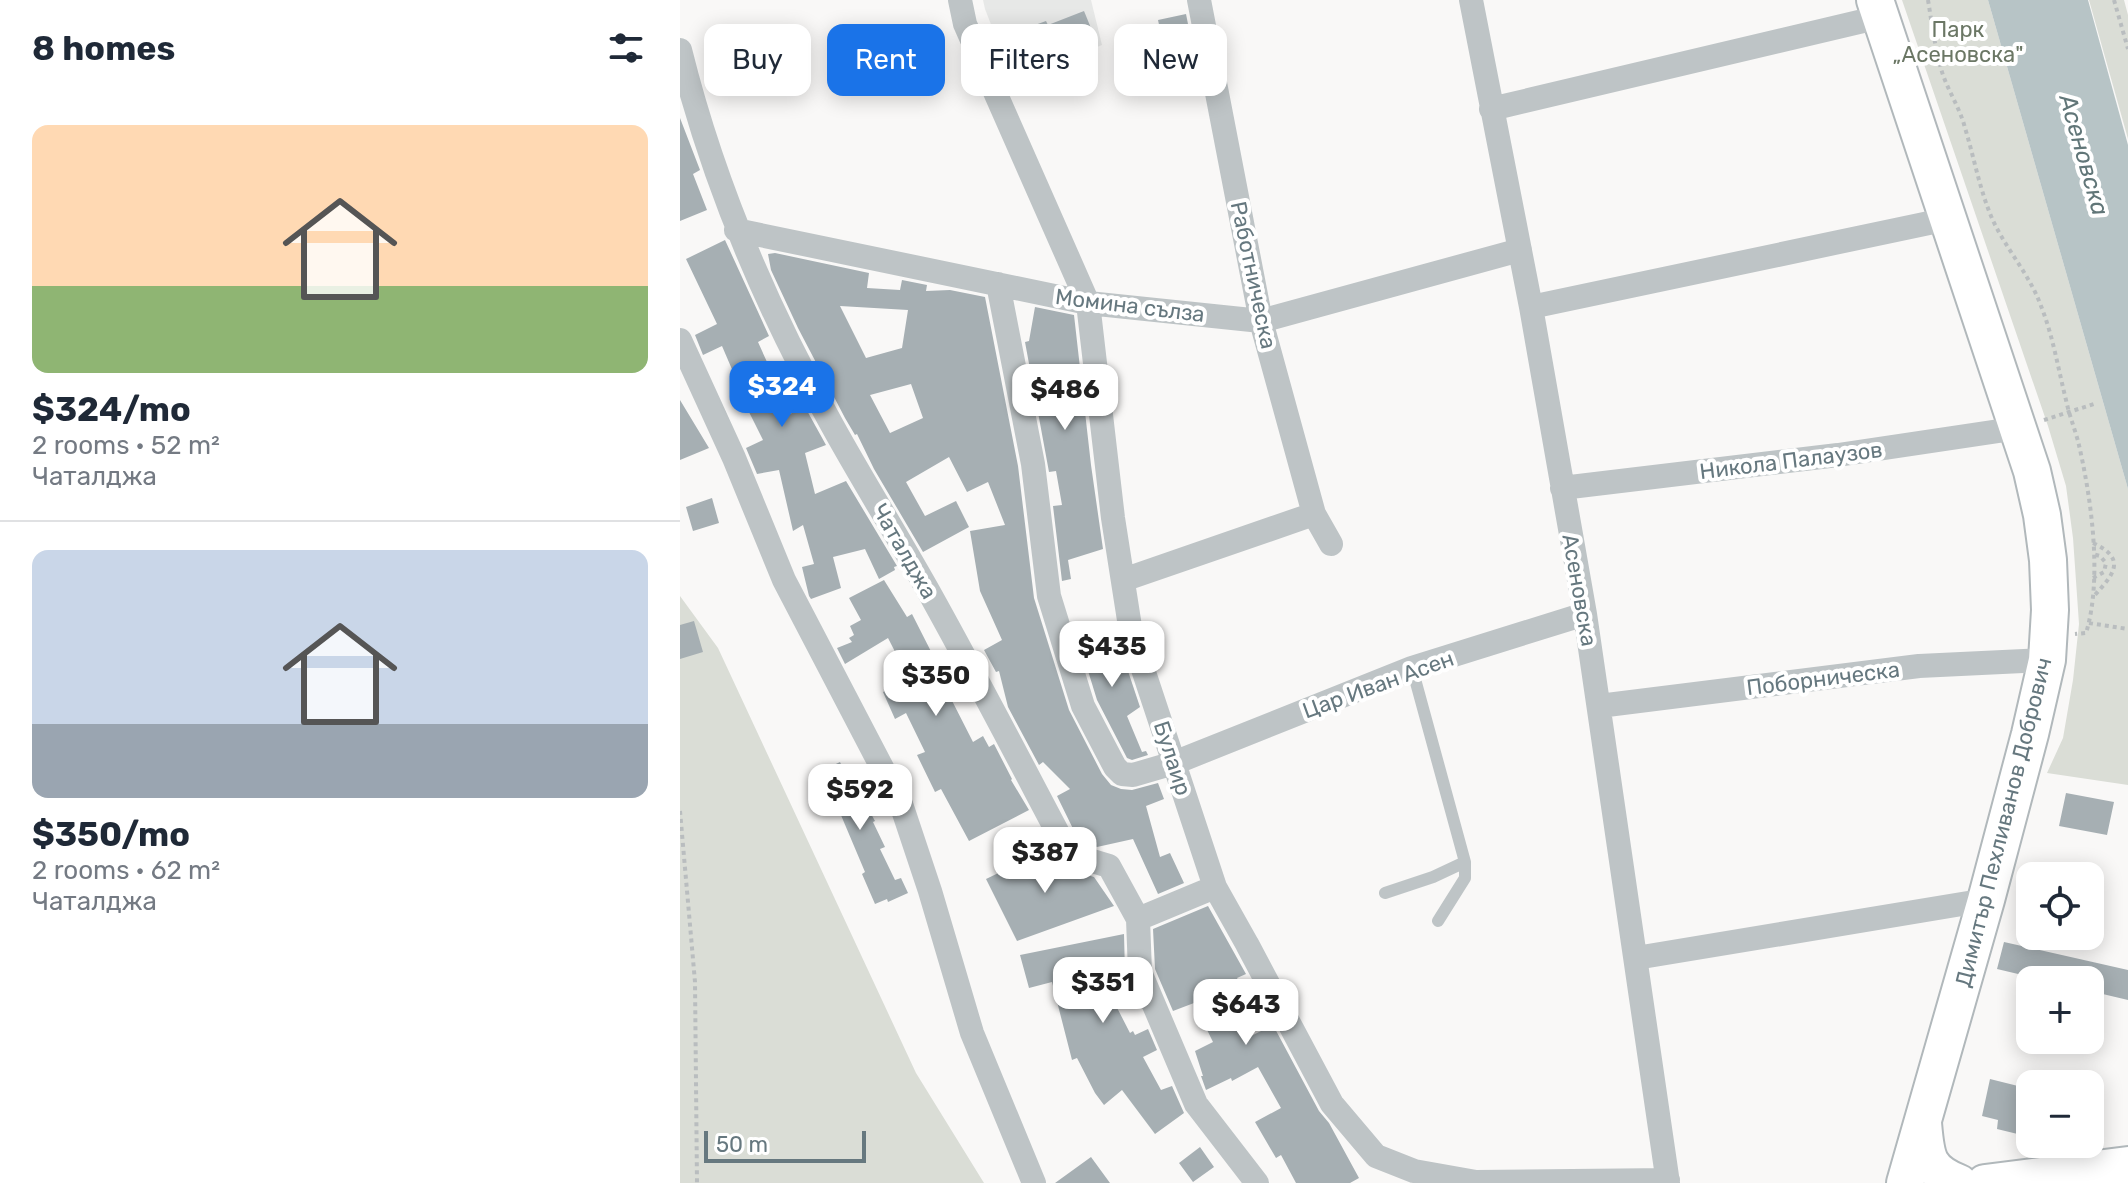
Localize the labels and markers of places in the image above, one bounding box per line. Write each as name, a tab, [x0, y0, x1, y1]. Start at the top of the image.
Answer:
pin: $324	[735, 361, 829, 429]
pin: $486	[1018, 364, 1112, 432]
pin: $435	[1065, 621, 1159, 689]
pin: $350	[889, 650, 983, 718]
pin: $592	[813, 764, 907, 832]
pin: $387	[998, 827, 1092, 895]
pin: $351	[1056, 957, 1150, 1025]
pin: $643	[1199, 979, 1293, 1047]

